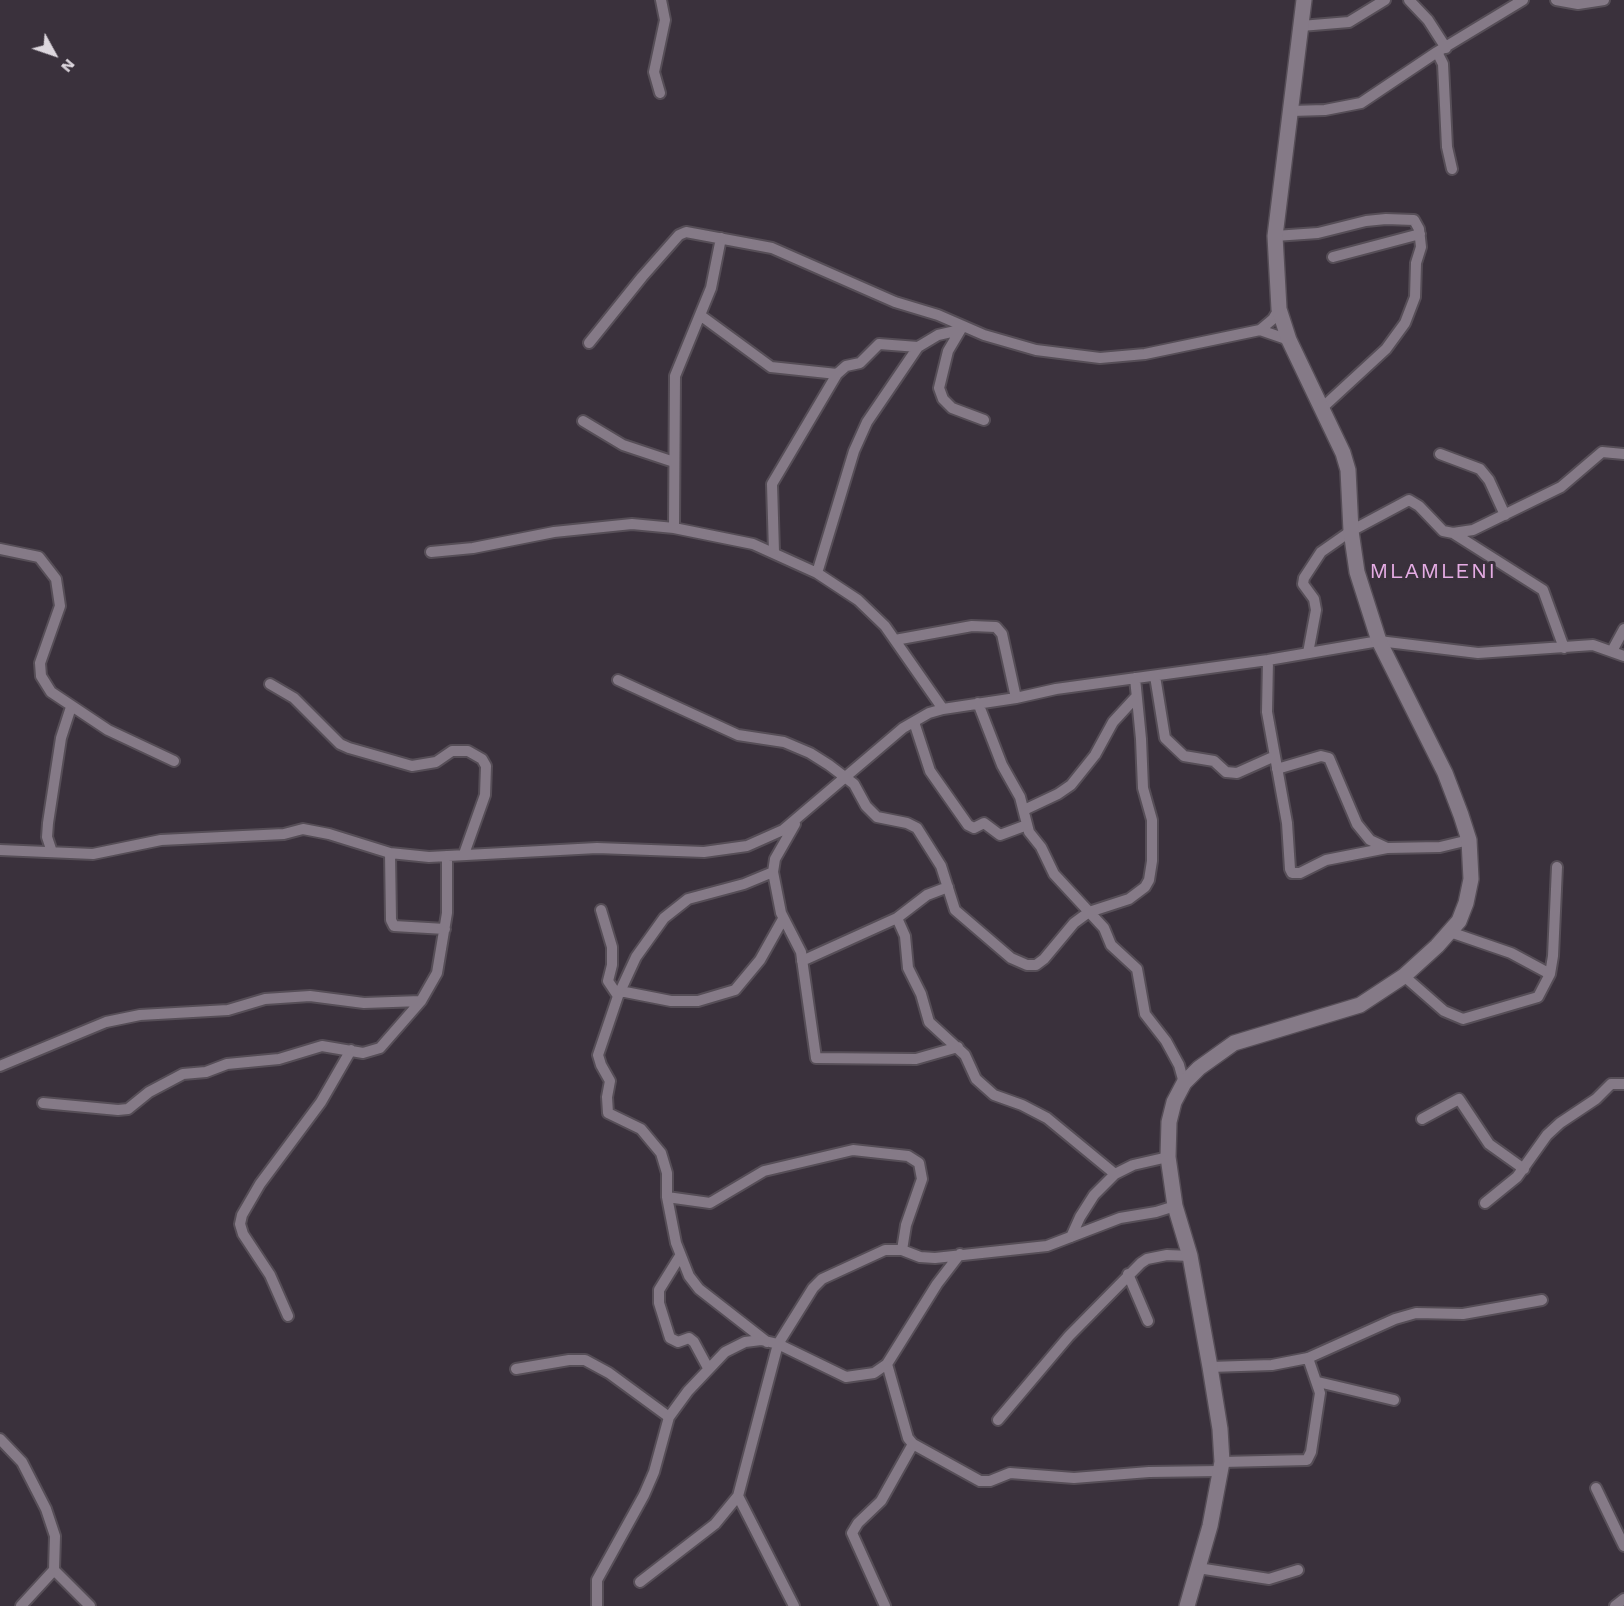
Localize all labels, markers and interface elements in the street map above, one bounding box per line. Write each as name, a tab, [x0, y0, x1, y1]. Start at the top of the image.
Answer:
north arrow	[24, 24, 84, 84]
text: N	[57, 55, 79, 77]
district label: MLAMLENI	[1369, 559, 1497, 585]

